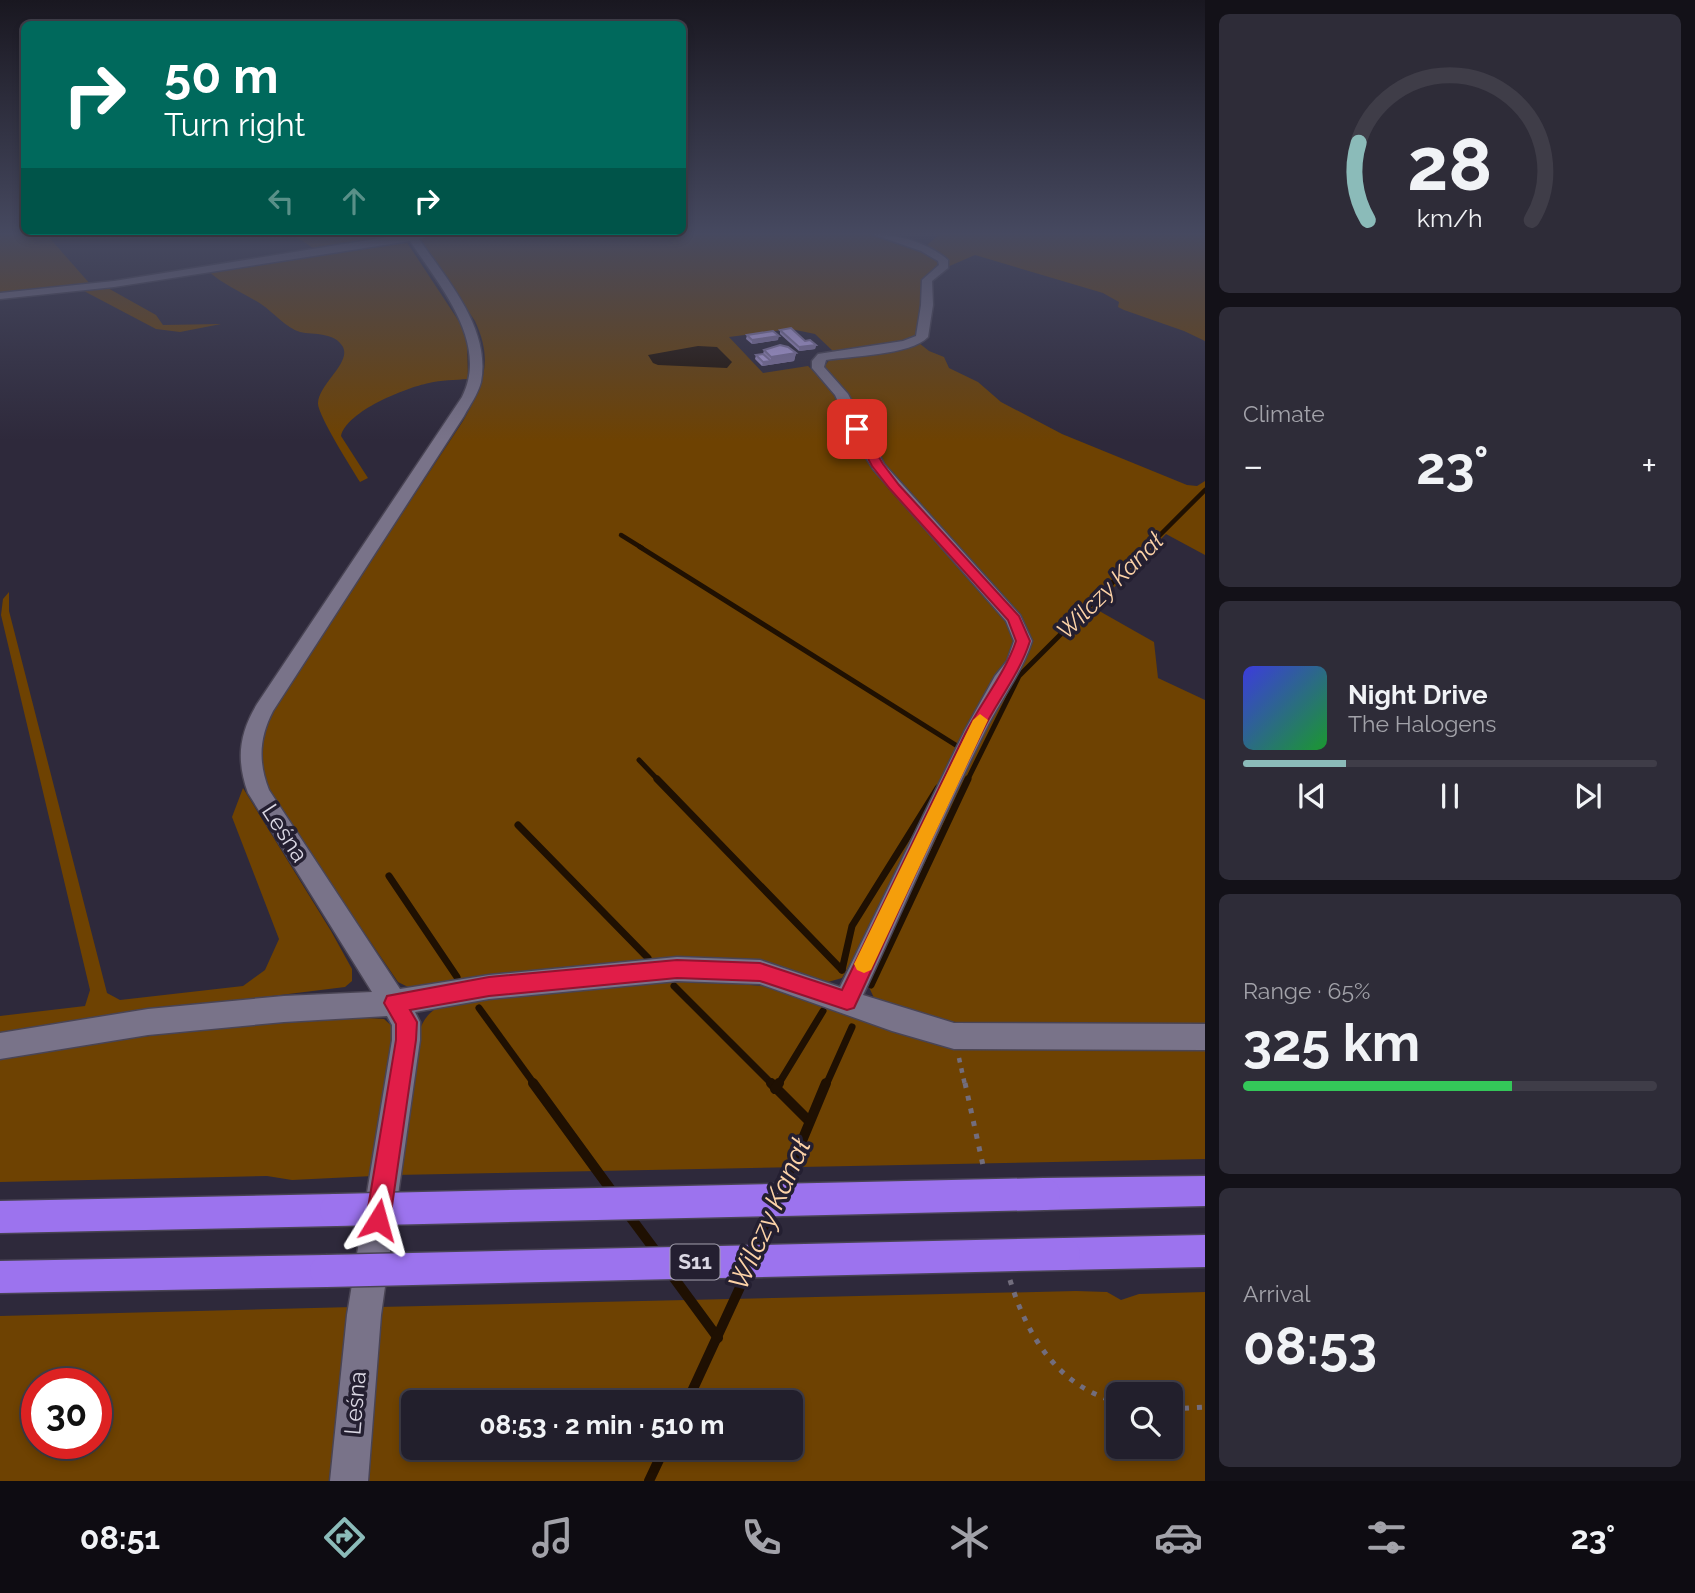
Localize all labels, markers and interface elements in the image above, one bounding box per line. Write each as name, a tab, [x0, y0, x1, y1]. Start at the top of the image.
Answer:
text: 50 m	[164, 47, 279, 104]
icon: right	[49, 49, 140, 140]
text: Turn right	[164, 106, 305, 143]
text: 28	[1407, 122, 1493, 207]
icon: left	[262, 182, 300, 220]
icon: ahead	[335, 182, 373, 220]
icon: right	[408, 182, 446, 220]
text: km/h	[1417, 203, 1483, 233]
pin	[827, 399, 887, 459]
text: Climate	[1243, 400, 1325, 427]
icon: arrive	[838, 410, 876, 448]
text: 23°	[1416, 435, 1489, 496]
text: −	[1243, 443, 1263, 488]
text: +	[1641, 443, 1657, 488]
water label: Wilczy Kanał	[1050, 525, 1170, 645]
text: Night Drive	[1348, 680, 1487, 710]
text: The Halogens	[1348, 710, 1496, 737]
icon: previous	[1293, 777, 1331, 815]
icon: pause	[1431, 777, 1469, 815]
icon: next	[1569, 777, 1607, 815]
street label: Leśna	[257, 799, 314, 867]
text: Range · 65%	[1243, 977, 1370, 1004]
text: 325 km	[1243, 1012, 1420, 1073]
water label: Wilczy Kanał	[721, 1132, 818, 1295]
position arrow	[341, 1183, 415, 1257]
road number: S11	[670, 1244, 720, 1280]
text: Arrival	[1243, 1280, 1310, 1307]
text: 08:53	[1243, 1315, 1377, 1376]
speed limit sign: 30	[21, 1368, 112, 1459]
street label: Leśna	[338, 1370, 371, 1436]
map controls	[1106, 1382, 1183, 1459]
button: search	[1106, 1382, 1183, 1459]
text: 08:53 · 2 min · 510 m	[480, 1410, 724, 1440]
icon: directions	[320, 1513, 369, 1562]
icon: music	[528, 1513, 577, 1562]
icon: phone	[737, 1513, 786, 1562]
icon: climate	[945, 1513, 994, 1562]
icon: car	[1154, 1513, 1203, 1562]
icon: filters	[1362, 1513, 1411, 1562]
text: 08:51	[80, 1519, 160, 1556]
text: 23°	[1571, 1519, 1615, 1556]

